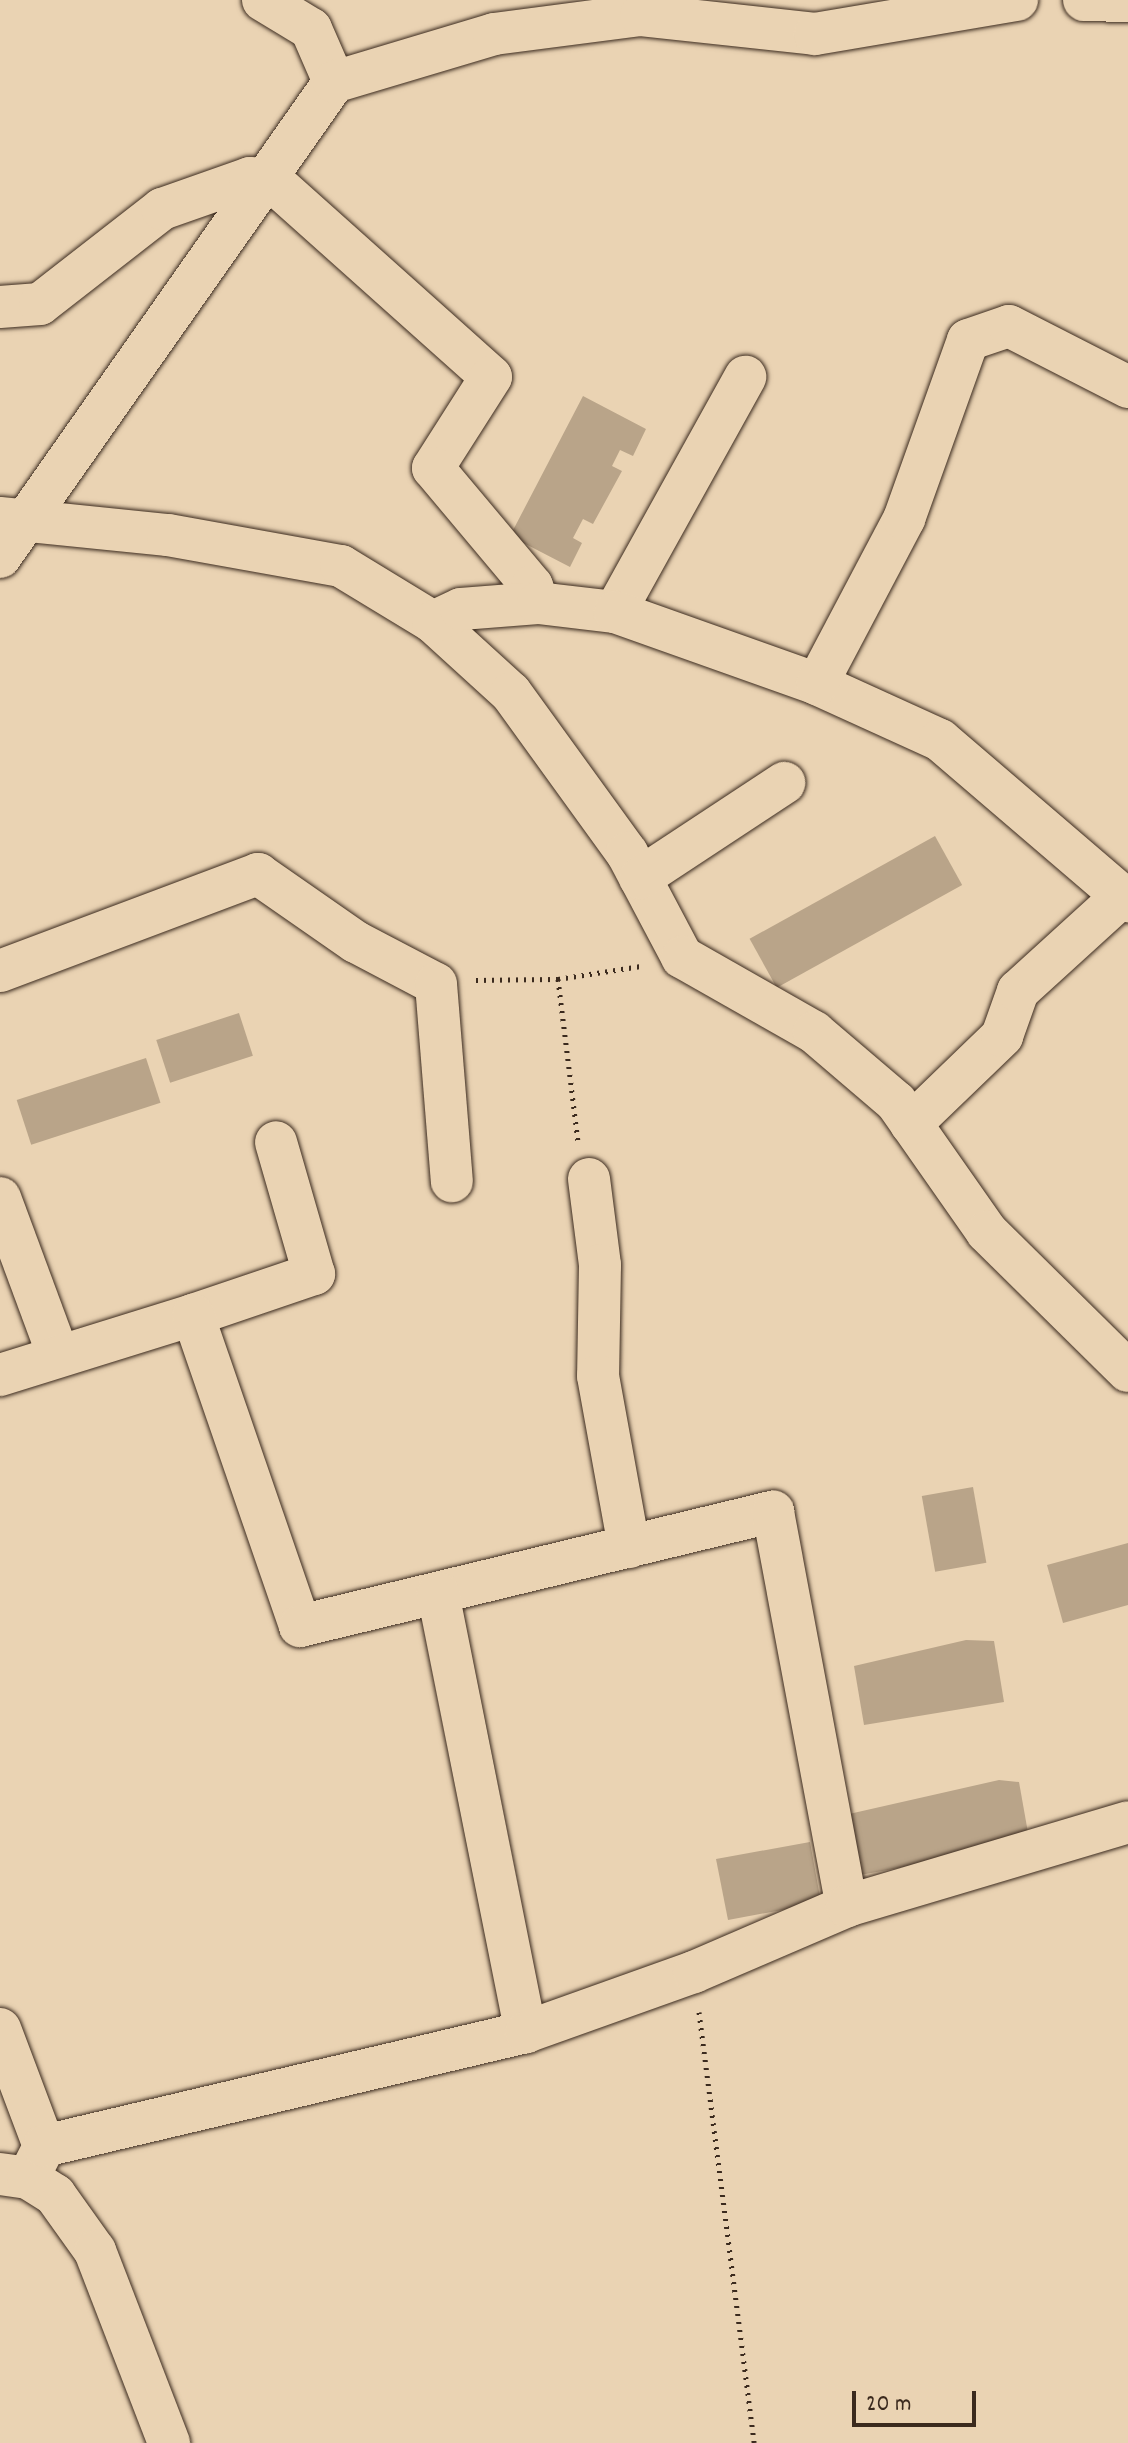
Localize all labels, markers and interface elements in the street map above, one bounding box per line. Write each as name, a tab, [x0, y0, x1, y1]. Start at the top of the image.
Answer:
scale bar	[856, 2375, 980, 2425]
text: 20 m	[866, 2388, 912, 2422]

